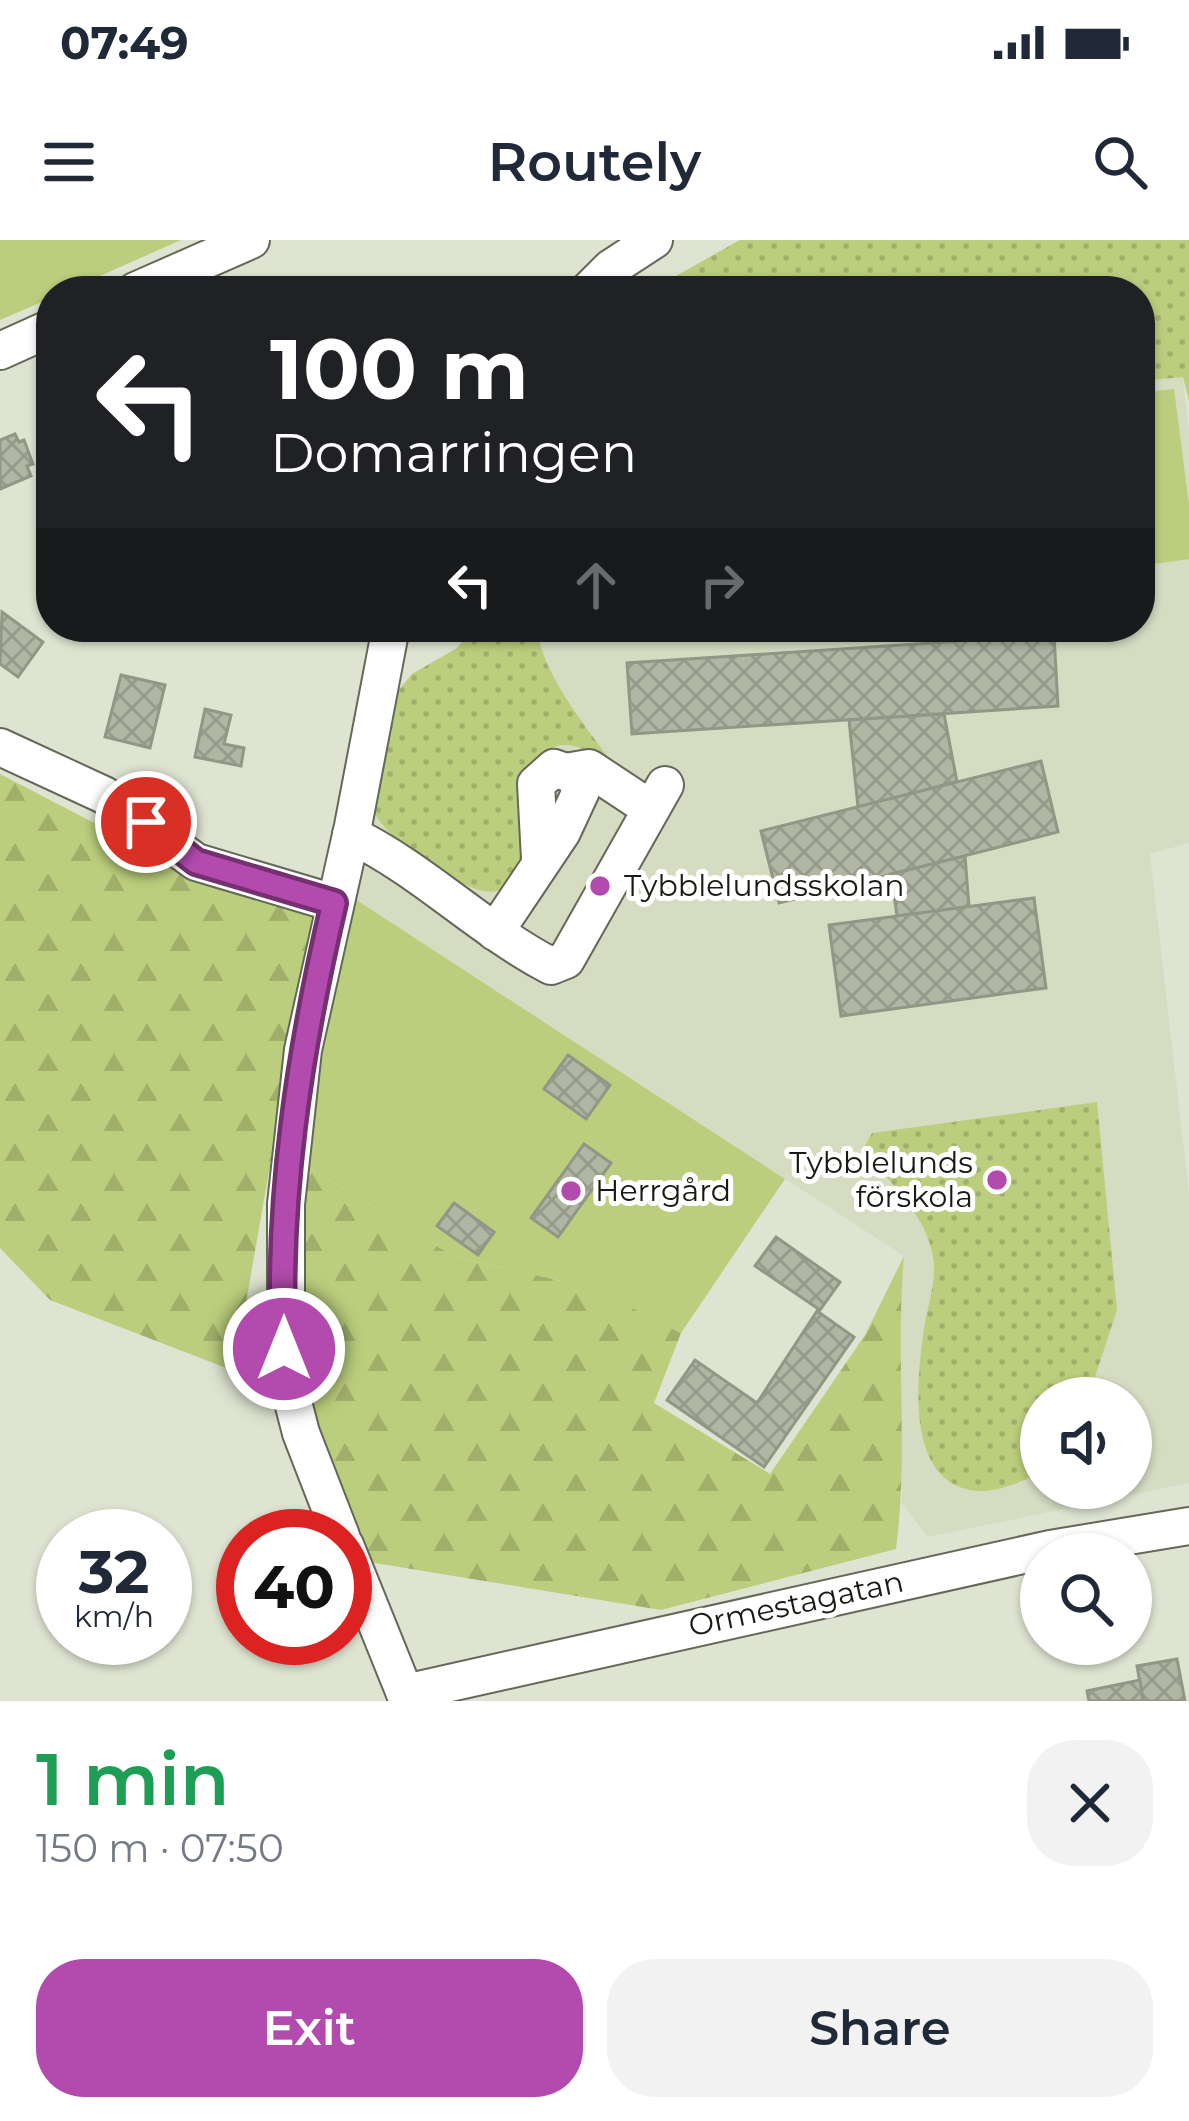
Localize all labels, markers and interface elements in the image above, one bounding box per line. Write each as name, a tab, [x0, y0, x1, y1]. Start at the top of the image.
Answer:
text: 07:49	[60, 15, 189, 70]
icon: menu	[36, 129, 102, 195]
text: Routely	[488, 129, 701, 195]
icon: search	[1087, 129, 1153, 195]
text: 100 m	[270, 318, 529, 420]
icon: left	[72, 324, 228, 480]
text: Domarringen	[270, 420, 637, 486]
icon: left	[437, 552, 503, 618]
icon: ahead	[563, 552, 629, 618]
icon: right	[689, 552, 755, 618]
pin	[95, 771, 197, 873]
icon: arrive	[113, 789, 179, 855]
place label: Tybblelundsskolan	[624, 867, 905, 904]
marker: Tybblelundsskolan	[587, 873, 613, 899]
place label: Tybblelunds förskola	[789, 1144, 973, 1215]
marker: Tybblelunds förskola	[984, 1167, 1010, 1193]
place label: Herrgård	[595, 1172, 731, 1209]
marker: Herrgård	[558, 1178, 584, 1204]
position arrow	[221, 1286, 347, 1412]
map controls	[1020, 1377, 1152, 1665]
button: sound	[1020, 1377, 1152, 1509]
speed limit sign: 40	[216, 1509, 372, 1665]
button: search	[1020, 1533, 1152, 1665]
text: 32	[79, 1535, 149, 1608]
street label: Ormestagatan	[685, 1563, 907, 1644]
text: km/h	[74, 1598, 154, 1635]
text: 1 min	[36, 1735, 229, 1823]
button: close	[1027, 1740, 1153, 1866]
text: 150 m · 07:50	[36, 1824, 284, 1872]
button: Exit	[36, 1959, 583, 2097]
button: Share	[607, 1959, 1153, 2097]

